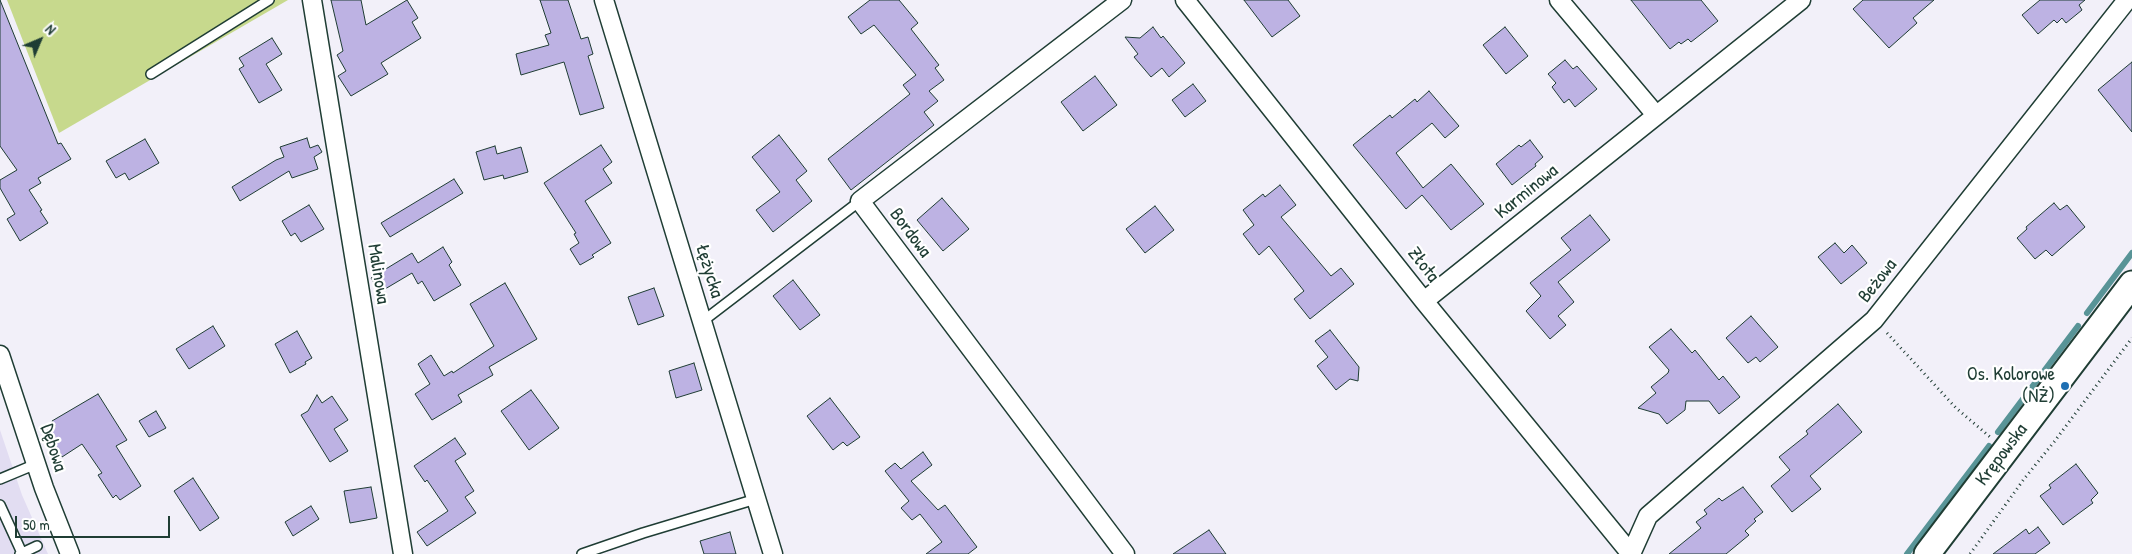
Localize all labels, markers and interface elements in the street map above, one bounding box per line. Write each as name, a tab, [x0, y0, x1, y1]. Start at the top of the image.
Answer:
north arrow	[15, 15, 65, 65]
text: N	[42, 20, 60, 38]
street label: Karminowa	[1491, 160, 1563, 224]
street label: Bordowa	[884, 204, 936, 262]
street label: Łężycka	[690, 241, 728, 301]
street label: Malinowa	[362, 242, 394, 306]
street label: Złota	[1402, 243, 1444, 287]
street label: Beżowa	[1854, 255, 1902, 307]
place label: Os. Kolorowe (NŻ)	[1967, 364, 2055, 408]
marker: Os. Kolorowe (NŻ)	[2059, 380, 2071, 392]
street label: Krępowska	[1971, 419, 2033, 491]
street label: Dębowa	[35, 422, 71, 474]
scale bar	[18, 506, 172, 538]
text: 50 m	[23, 514, 50, 535]

